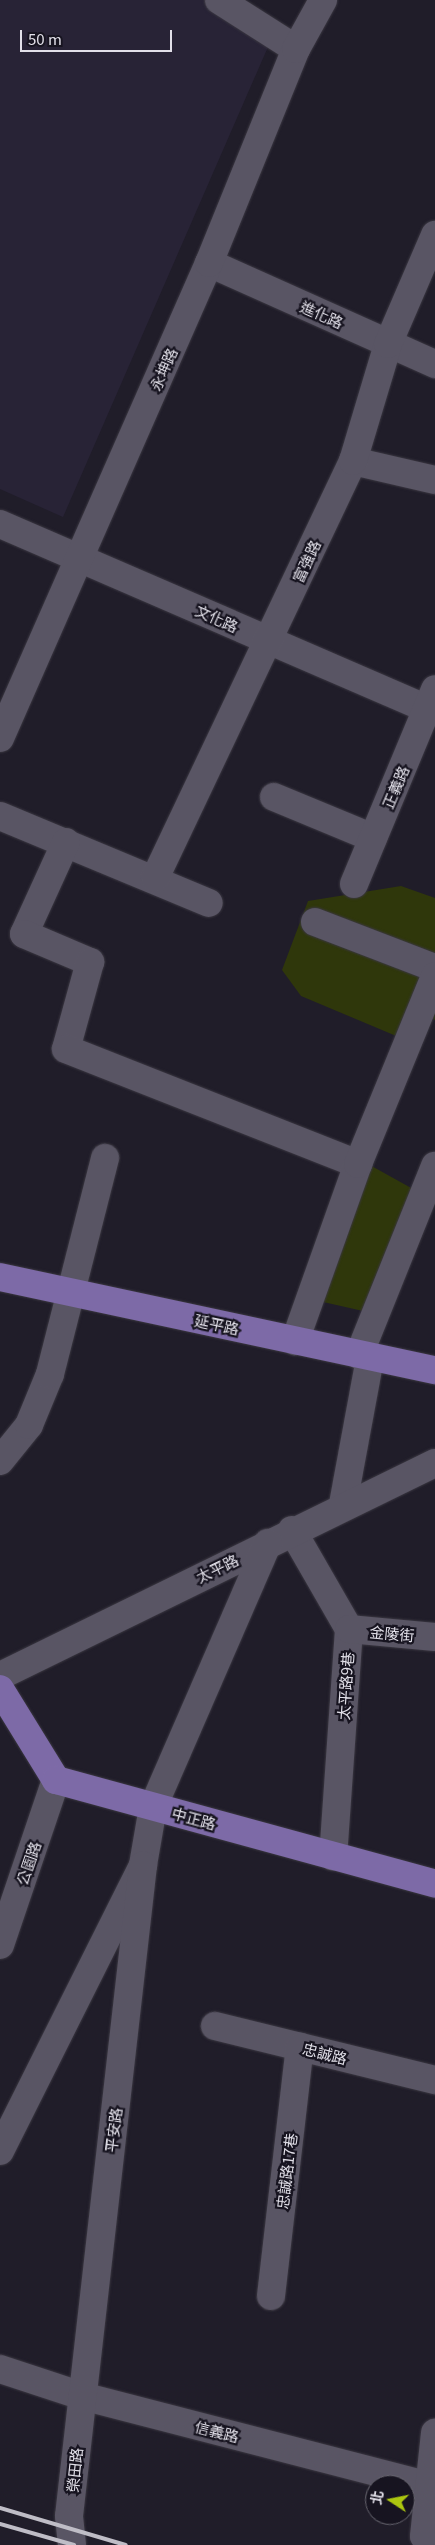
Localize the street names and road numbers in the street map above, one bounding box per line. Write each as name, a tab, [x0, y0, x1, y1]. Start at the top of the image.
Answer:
street label: 進化路	[298, 297, 346, 331]
street label: 永坤路	[146, 345, 180, 393]
street label: 富強路	[288, 537, 324, 585]
street label: 文化路	[193, 601, 241, 635]
street label: 正義路	[378, 763, 412, 811]
street label: 延平路	[193, 1311, 241, 1337]
street label: 太平路	[193, 1550, 241, 1586]
street label: 金陵街	[369, 1622, 415, 1644]
street label: 太平路9巷	[334, 1651, 356, 1721]
street label: 中正路	[170, 1803, 218, 1833]
street label: 公園路	[12, 1839, 44, 1887]
street label: 忠誠路	[301, 2039, 349, 2067]
street label: 平安路	[101, 2107, 125, 2153]
street label: 忠誠路17巷	[272, 2132, 300, 2210]
street label: 信義路	[193, 2417, 241, 2445]
street label: 榮田路	[63, 2447, 85, 2493]

